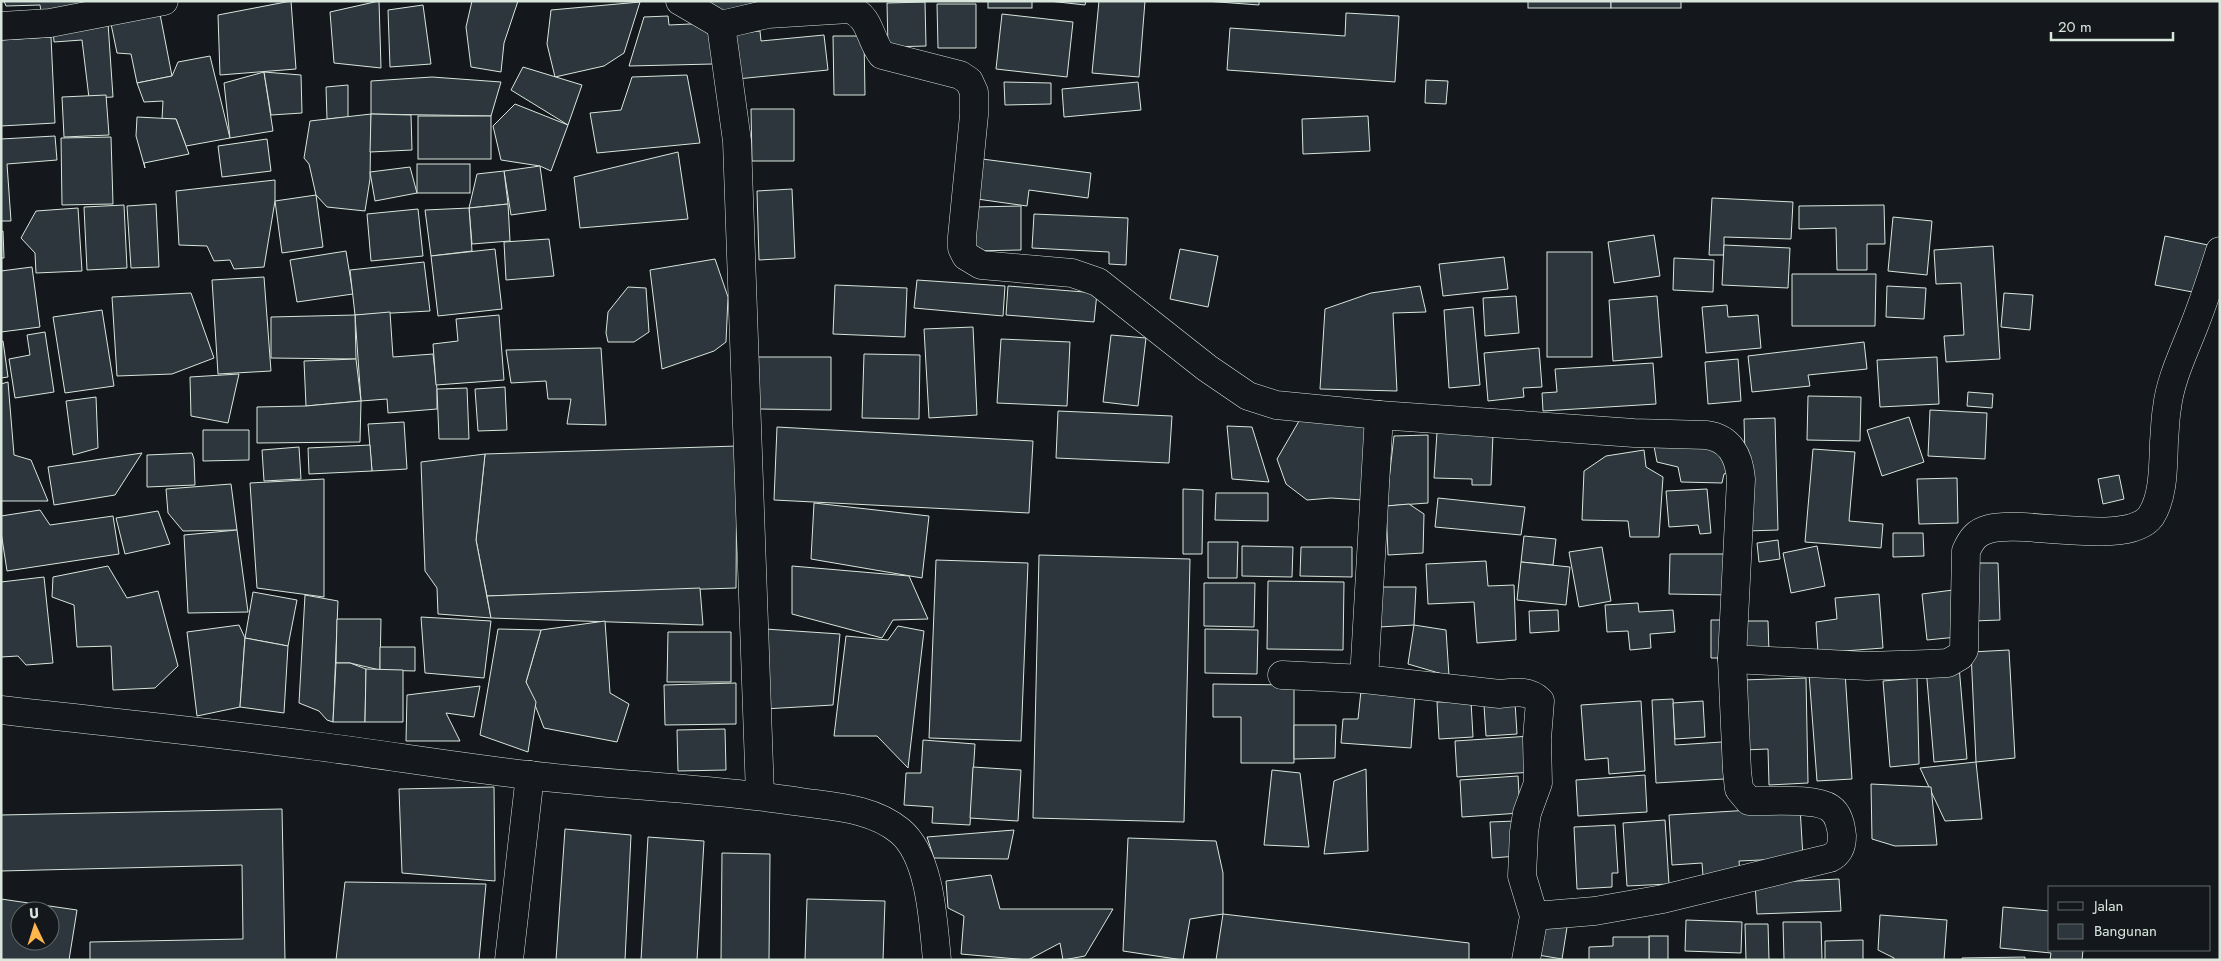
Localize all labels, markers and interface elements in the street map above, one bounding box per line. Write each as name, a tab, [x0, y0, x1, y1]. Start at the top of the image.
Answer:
scale bar	[2051, 10, 2174, 42]
text: 20 m	[2058, 16, 2092, 38]
legend	[2048, 886, 2211, 951]
text: Jalan	[2092, 895, 2123, 917]
north arrow	[10, 901, 60, 951]
text: U	[28, 903, 40, 923]
text: Bangunan	[2094, 920, 2157, 942]

